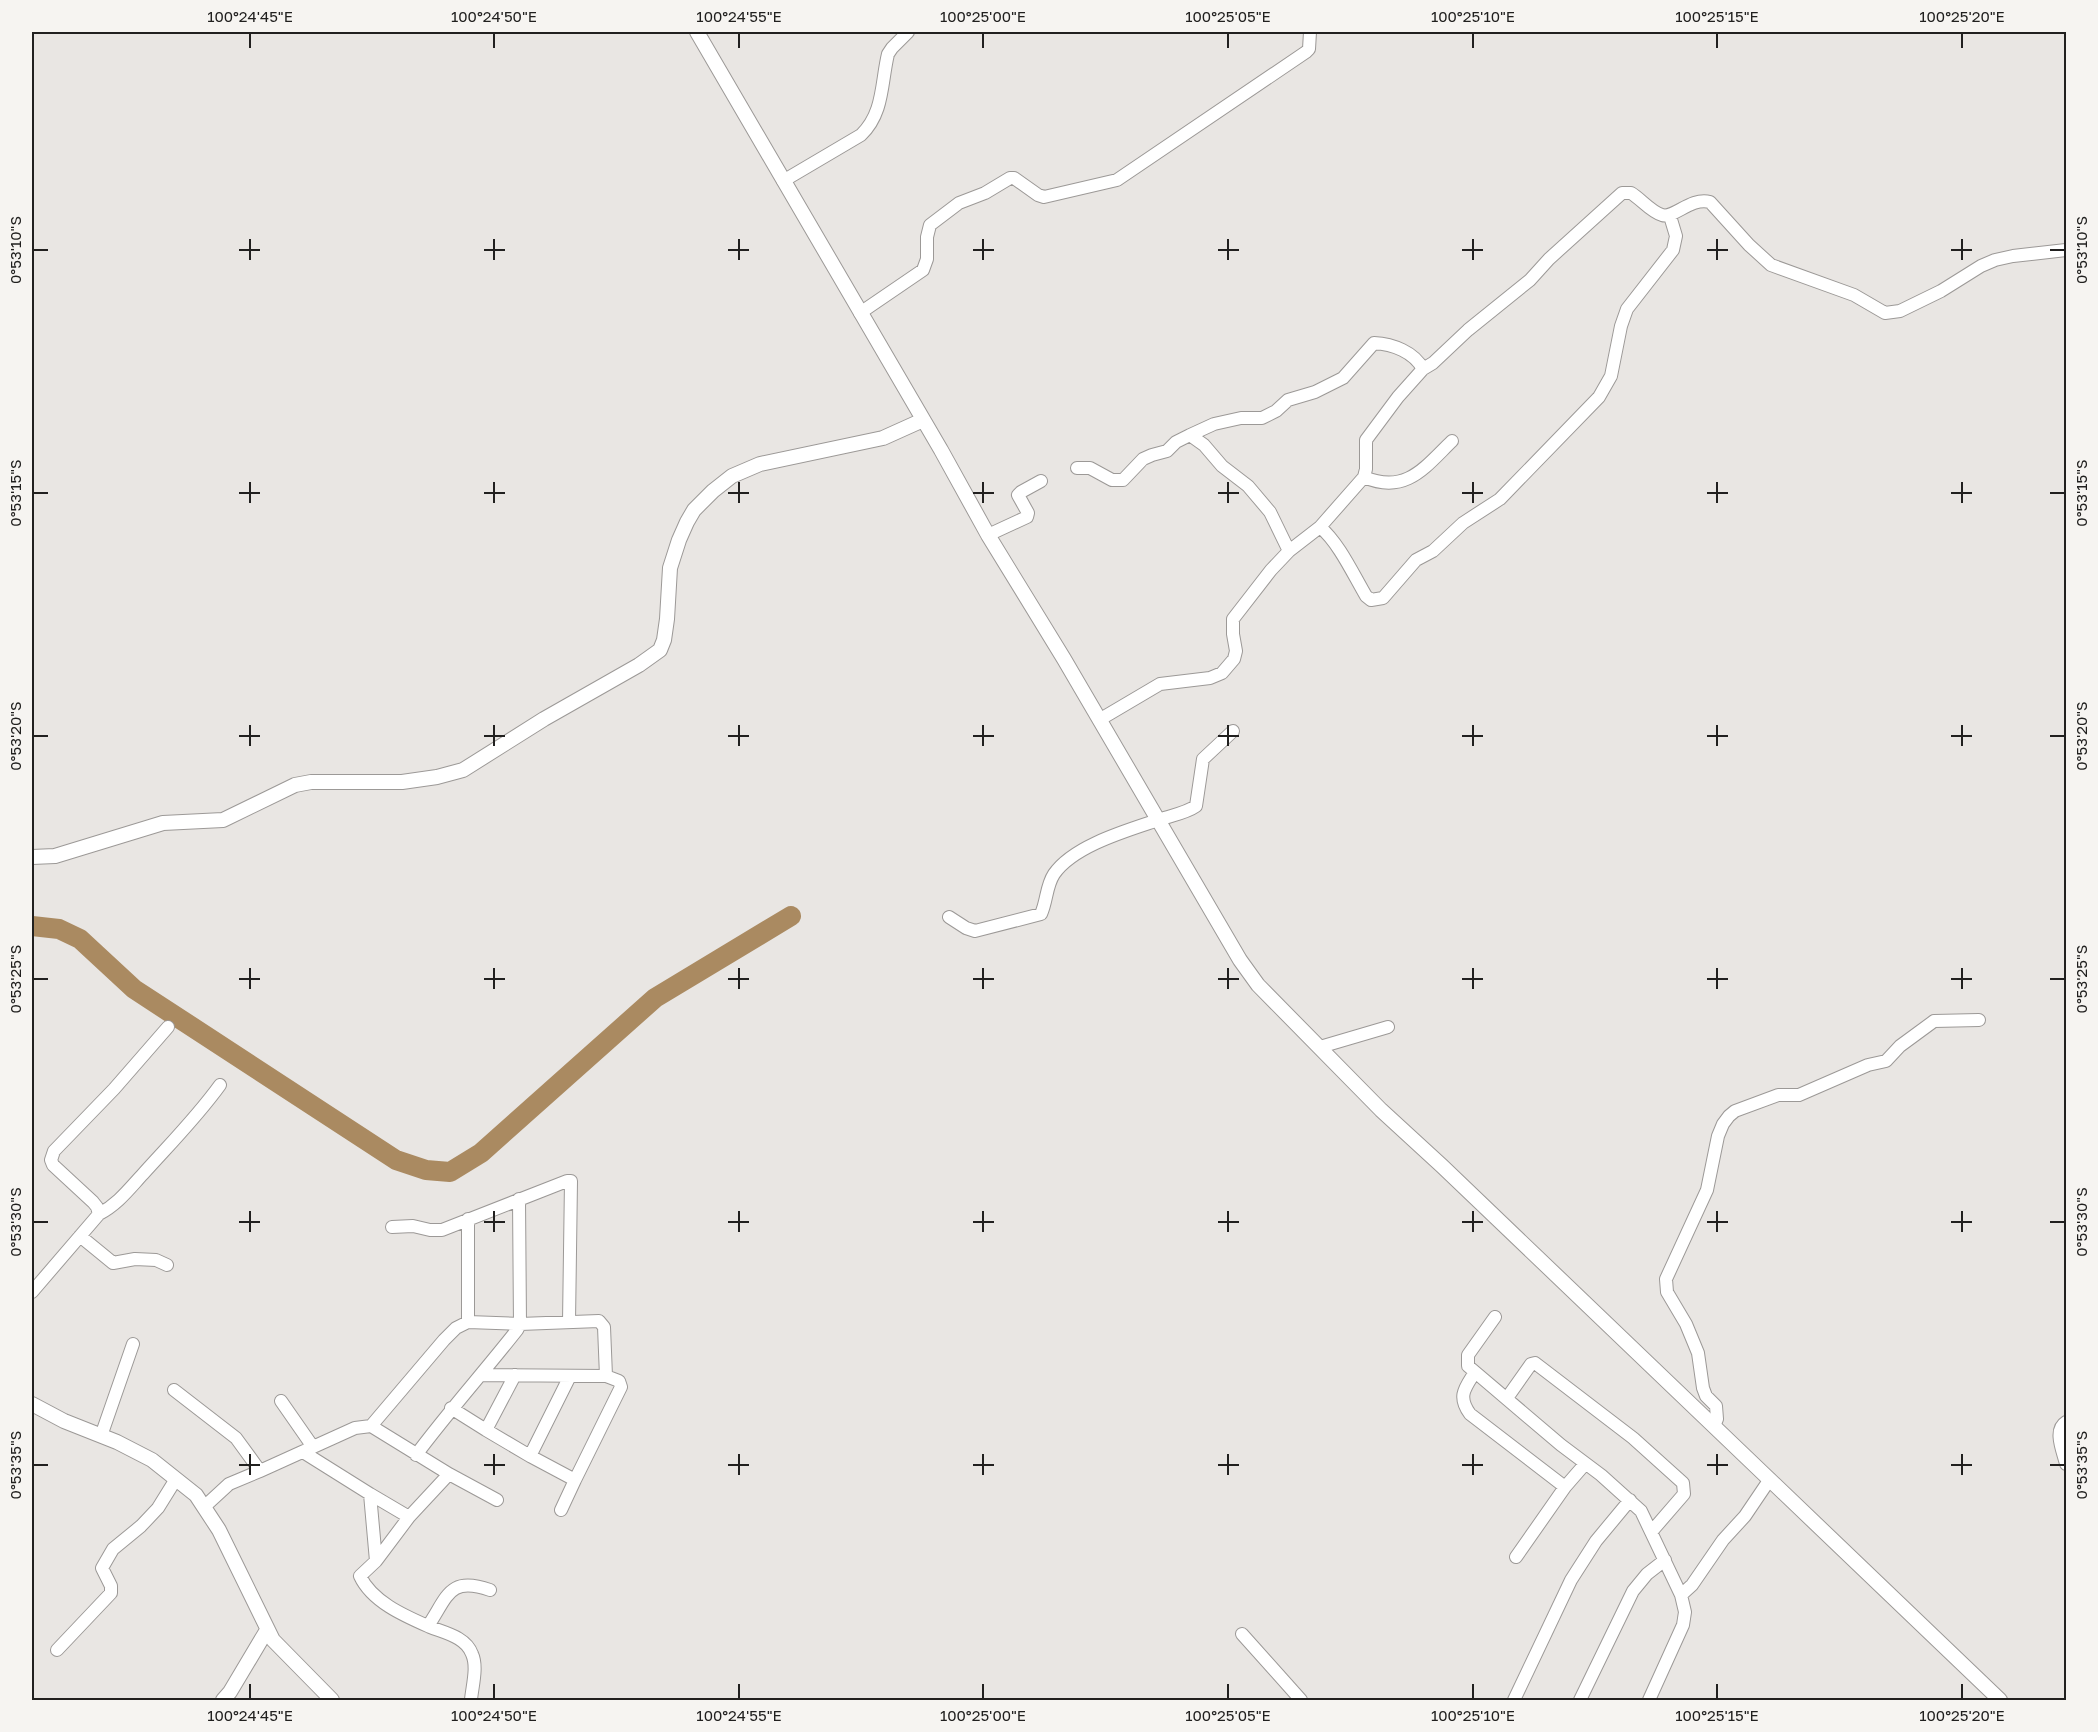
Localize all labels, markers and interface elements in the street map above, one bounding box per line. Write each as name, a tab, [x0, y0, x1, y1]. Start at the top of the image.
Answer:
text: 100°24'45"E	[207, 7, 293, 25]
text: 100°24'50"E	[451, 7, 537, 25]
text: 100°24'55"E	[696, 7, 782, 25]
text: 100°25'00"E	[940, 7, 1026, 25]
text: 100°25'05"E	[1185, 7, 1271, 25]
text: 100°25'10"E	[1431, 7, 1515, 25]
text: 100°25'15"E	[1675, 7, 1759, 25]
text: 100°25'20"E	[1919, 7, 2005, 25]
text: 0°53'10"S	[6, 216, 24, 284]
text: 0°53'10"S	[2072, 216, 2090, 284]
text: 0°53'15"S	[6, 459, 24, 527]
text: 0°53'15"S	[2072, 459, 2090, 527]
text: 0°53'20"S	[6, 701, 24, 771]
text: 0°53'20"S	[2072, 701, 2090, 771]
text: 0°53'25"S	[6, 945, 24, 1013]
text: 0°53'25"S	[2072, 945, 2090, 1013]
text: 0°53'30"S	[6, 1187, 24, 1257]
text: 0°53'30"S	[2072, 1187, 2090, 1257]
text: 0°53'35"S	[6, 1431, 24, 1499]
text: 0°53'35"S	[2072, 1431, 2090, 1499]
text: 100°24'45"E	[207, 1706, 293, 1724]
text: 100°24'50"E	[451, 1706, 537, 1724]
text: 100°24'55"E	[696, 1706, 782, 1724]
text: 100°25'00"E	[940, 1706, 1026, 1724]
text: 100°25'05"E	[1185, 1706, 1271, 1724]
text: 100°25'10"E	[1431, 1706, 1515, 1724]
text: 100°25'15"E	[1675, 1706, 1759, 1724]
text: 100°25'20"E	[1919, 1706, 2005, 1724]

